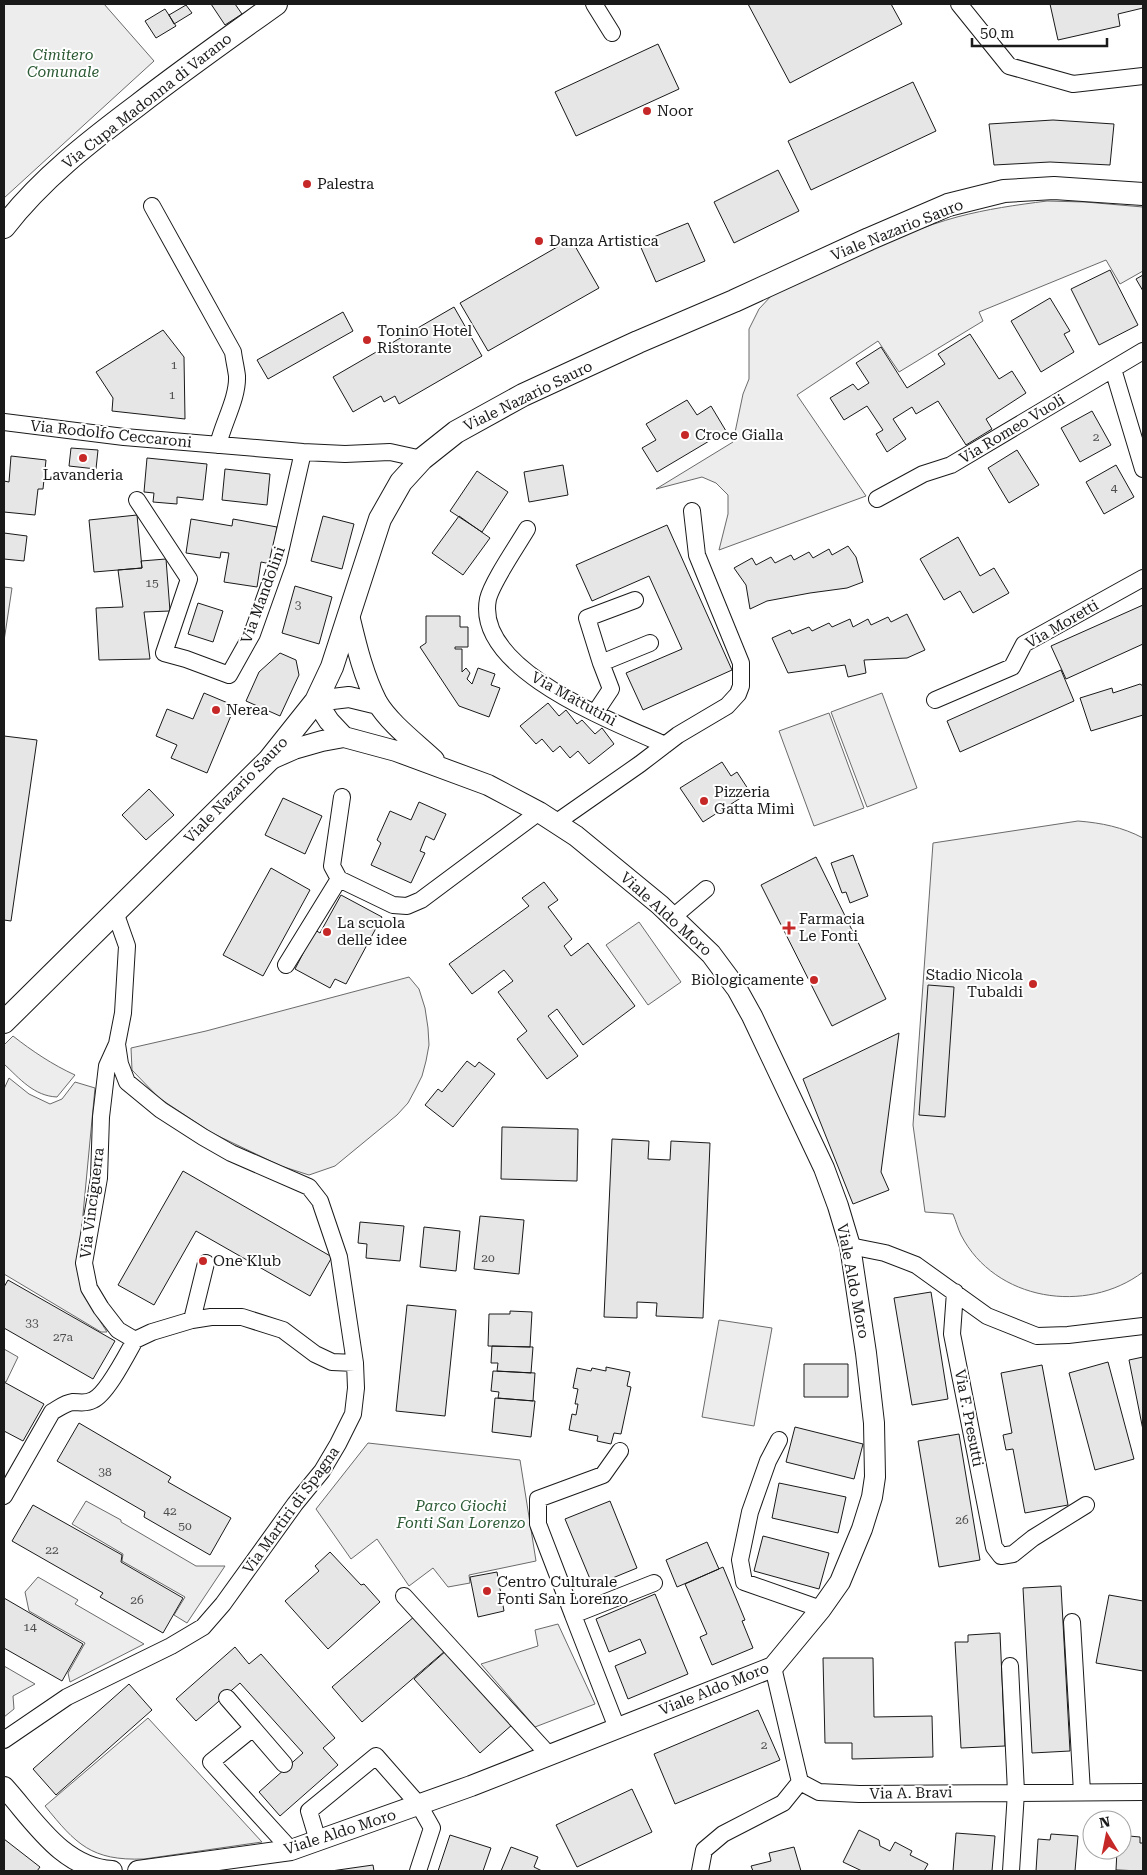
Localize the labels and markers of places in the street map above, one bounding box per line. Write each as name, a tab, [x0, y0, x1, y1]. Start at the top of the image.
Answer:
place label: Noor	[657, 102, 693, 120]
marker: Noor	[641, 105, 653, 117]
place label: Palestra	[317, 175, 374, 193]
marker: Palestra	[301, 178, 313, 190]
place label: Danza Artistica	[549, 232, 659, 250]
marker: Danza Artistica	[533, 235, 545, 247]
place label: Tonino Hotel Ristorante	[377, 322, 472, 357]
marker: Tonino Hotel Ristorante	[361, 334, 373, 346]
place label: Croce Gialla	[695, 426, 783, 444]
marker: Croce Gialla	[679, 429, 691, 441]
marker: Lavanderia	[77, 452, 89, 464]
place label: Lavanderia	[43, 466, 123, 484]
place label: Nerea	[226, 701, 268, 719]
marker: Nerea	[210, 704, 222, 716]
place label: Pizzeria Gatta Mimì	[714, 783, 795, 818]
marker: Pizzeria Gatta Mimì	[698, 795, 710, 807]
place label: Farmacia Le Fonti	[799, 910, 865, 945]
place label: La scuola delle idee	[337, 914, 407, 949]
marker: Farmacia Le Fonti	[783, 922, 795, 934]
marker: La scuola delle idee	[321, 926, 333, 938]
place label: Stadio Nicola Tubaldi	[926, 966, 1023, 1001]
place label: Biologicamente	[691, 971, 804, 989]
marker: Biologicamente	[808, 974, 820, 986]
marker: Stadio Nicola Tubaldi	[1027, 978, 1039, 990]
place label: One Klub	[213, 1252, 281, 1270]
marker: One Klub	[197, 1255, 209, 1267]
place label: Centro Culturale Fonti San Lorenzo	[497, 1573, 628, 1608]
marker: Centro Culturale Fonti San Lorenzo	[481, 1585, 493, 1597]

